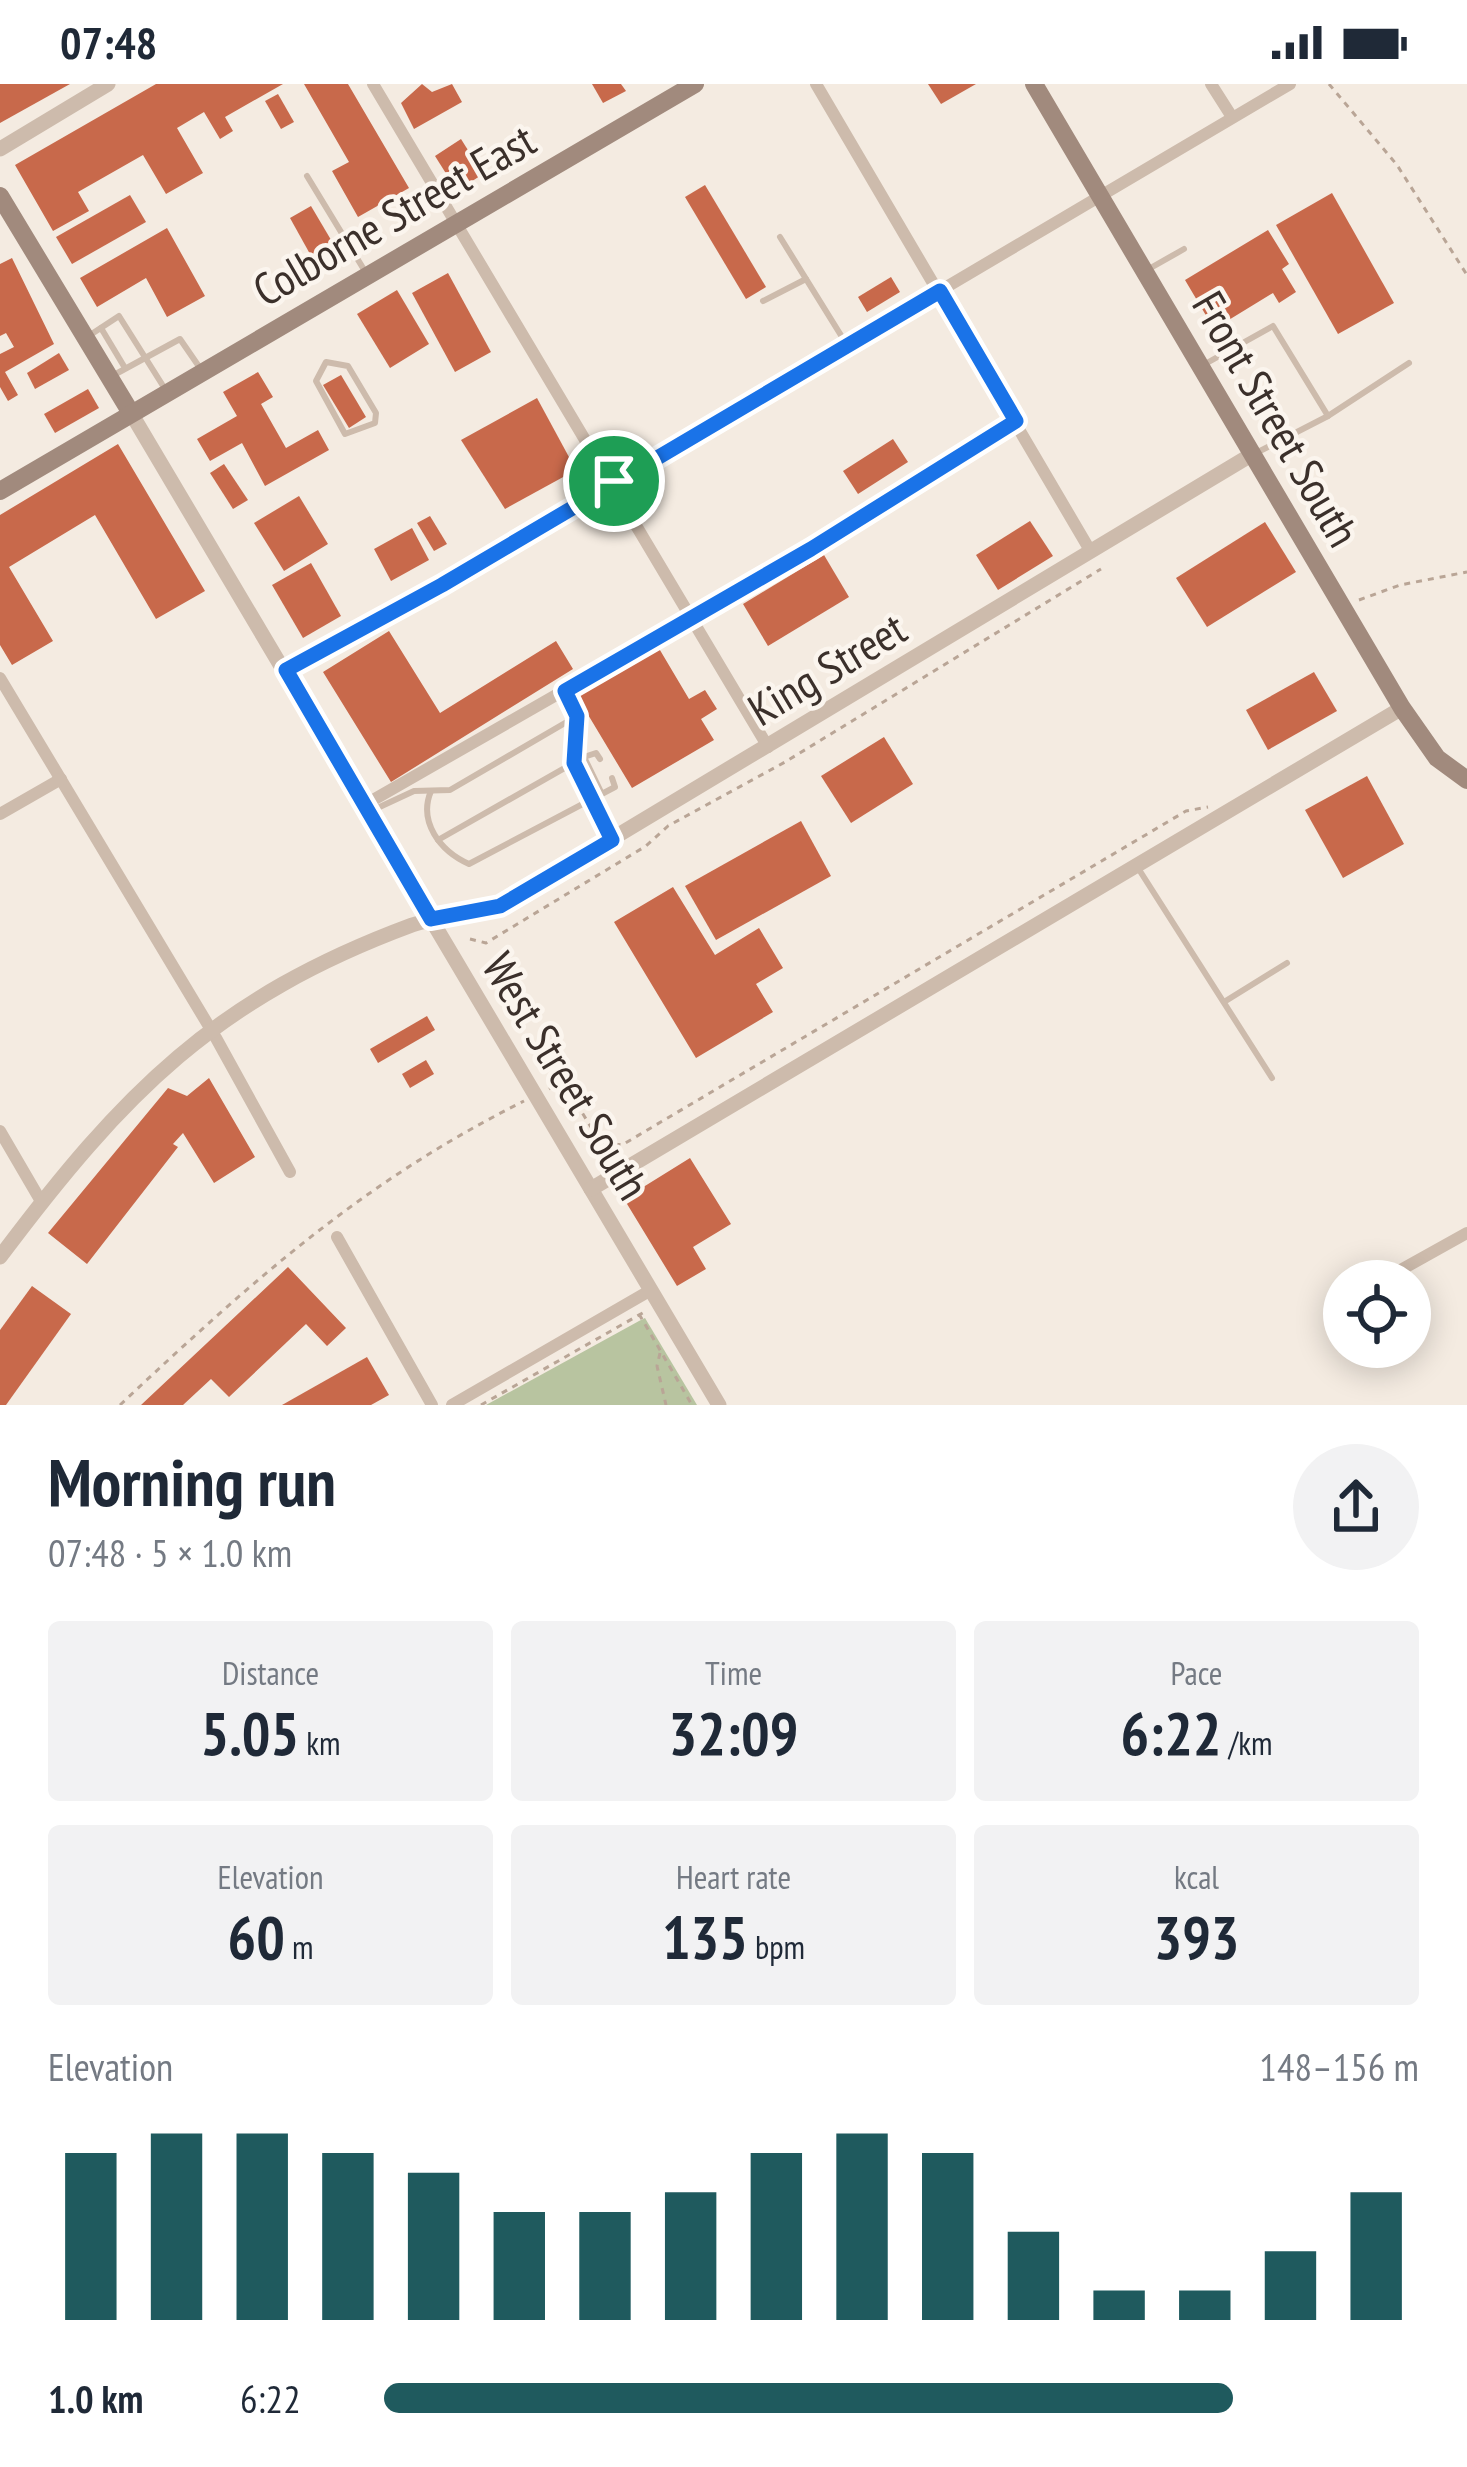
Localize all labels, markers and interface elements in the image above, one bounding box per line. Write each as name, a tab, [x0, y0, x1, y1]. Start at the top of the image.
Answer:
text: 07:48	[60, 13, 157, 71]
street label: Colborne Street East	[242, 110, 545, 318]
street label: Front Street South	[1180, 281, 1373, 556]
pin	[563, 430, 665, 532]
icon: arrive	[581, 448, 647, 514]
street label: King Street	[737, 598, 916, 738]
street label: West Street South	[471, 942, 663, 1209]
map controls	[1323, 1260, 1431, 1368]
button: locate	[1323, 1260, 1431, 1368]
text: Morning run	[48, 1439, 336, 1524]
button: share	[1293, 1444, 1419, 1570]
text: 07:48 · 5 × 1.0 km	[48, 1527, 292, 1578]
text: Distance	[222, 1651, 319, 1694]
text: Time	[705, 1651, 762, 1694]
text: Pace	[1170, 1651, 1223, 1694]
text: 5.05	[200, 1694, 299, 1772]
text: 32:09	[669, 1694, 798, 1772]
text: 6:22	[1120, 1694, 1222, 1772]
text: km	[299, 1721, 341, 1764]
text: /km	[1222, 1721, 1273, 1764]
text: Elevation	[218, 1855, 323, 1898]
text: Heart rate	[676, 1855, 791, 1898]
text: kcal	[1174, 1855, 1219, 1898]
text: 60	[228, 1898, 285, 1976]
text: 135	[662, 1898, 748, 1976]
text: 393	[1153, 1898, 1240, 1976]
text: m	[285, 1925, 313, 1968]
text: bpm	[748, 1925, 805, 1968]
text: Elevation	[48, 2041, 173, 2092]
text: 148–156 m	[1259, 2041, 1419, 2092]
text: 1.0 km	[48, 2373, 143, 2424]
text: 6:22	[240, 2373, 301, 2424]

